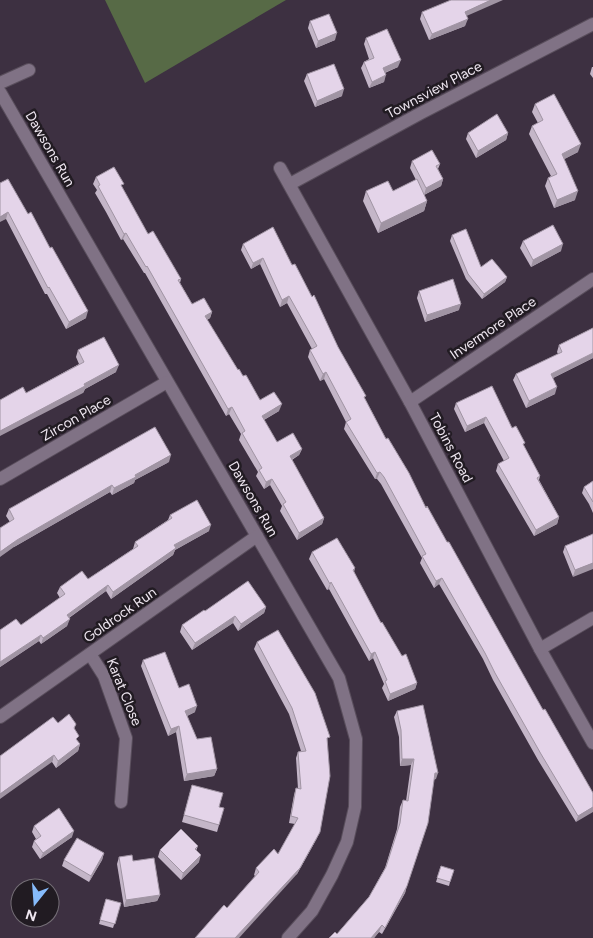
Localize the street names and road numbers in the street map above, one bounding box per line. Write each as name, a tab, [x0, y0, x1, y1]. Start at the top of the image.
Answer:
street label: Townsview Place	[383, 57, 485, 122]
street label: Dawsons Run	[22, 108, 79, 190]
street label: Invermore Place	[447, 293, 540, 363]
street label: Zircon Place	[38, 391, 114, 445]
street label: Tobins Road	[426, 410, 476, 486]
street label: Dawsons Run	[225, 458, 282, 540]
street label: Goldrock Run	[80, 584, 160, 646]
street label: Karat Close	[103, 656, 145, 729]

